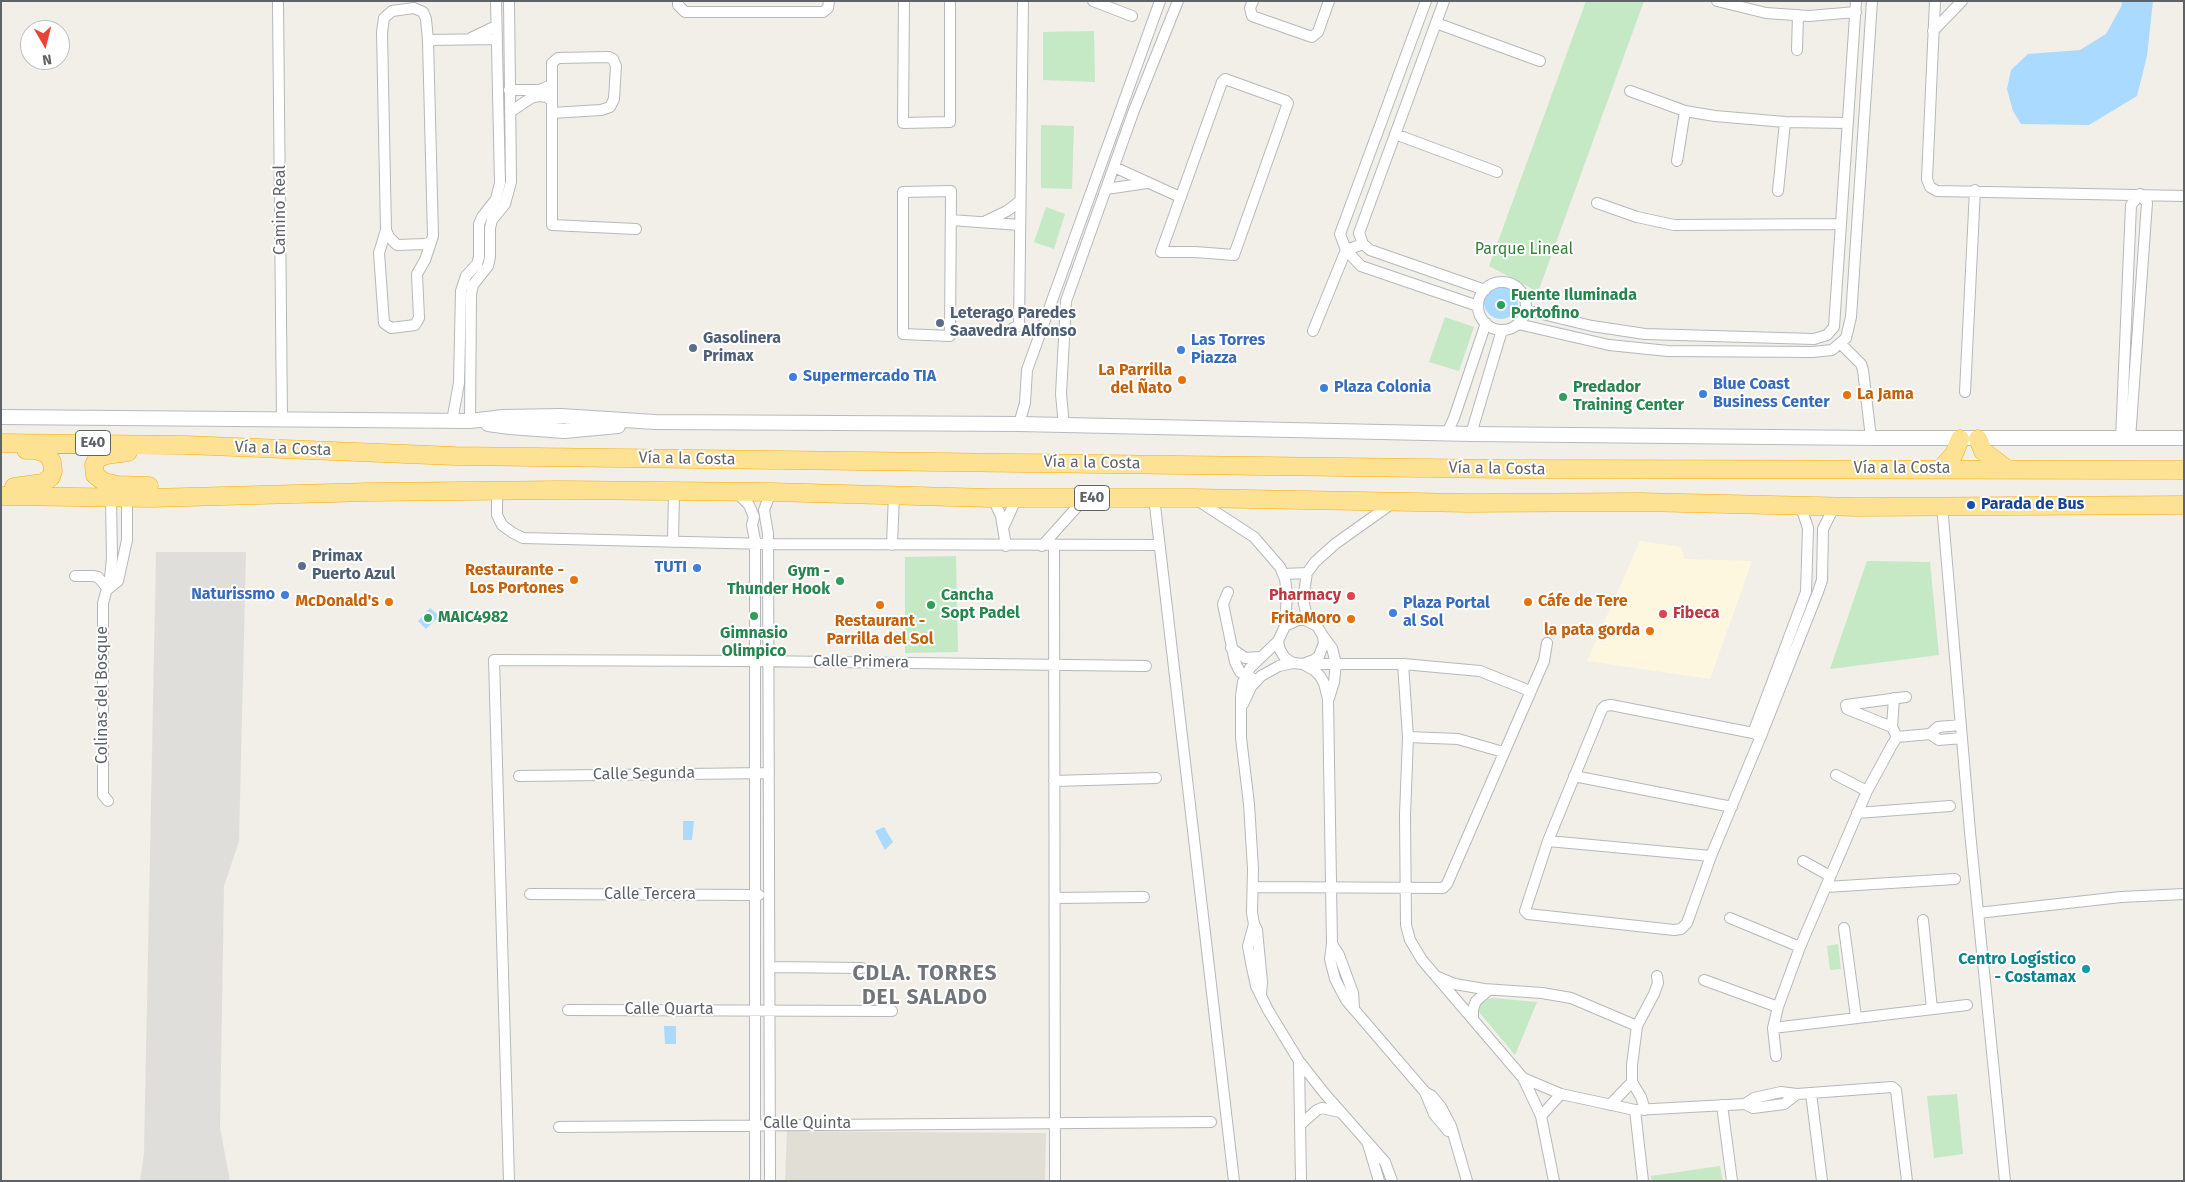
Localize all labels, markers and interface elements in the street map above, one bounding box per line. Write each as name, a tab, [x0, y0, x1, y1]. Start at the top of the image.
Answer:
north arrow	[20, 20, 70, 70]
text: N	[41, 50, 53, 68]
street label: Camino Real	[271, 165, 291, 255]
park label: Parque Lineal	[1475, 240, 1573, 260]
place label: Fuente Iluminada Portofino	[1511, 286, 1637, 324]
marker: Fuente Iluminada Portofino	[1495, 299, 1507, 311]
place label: Leterago Paredes Saavedra Alfonso	[950, 304, 1077, 342]
marker: Leterago Paredes Saavedra Alfonso	[934, 317, 946, 329]
place label: Gasolinera Primax	[703, 329, 781, 367]
place label: Las Torres Piazza	[1191, 331, 1265, 369]
marker: Gasolinera Primax	[687, 342, 699, 354]
marker: Las Torres Piazza	[1175, 344, 1187, 356]
place label: La Parrilla del Ñato	[1098, 361, 1172, 399]
place label: Supermercado TIA	[803, 367, 936, 387]
marker: Supermercado TIA	[787, 371, 799, 383]
marker: La Parrilla del Ñato	[1176, 374, 1188, 386]
place label: Blue Coast Business Center	[1713, 375, 1830, 413]
place label: Plaza Colonia	[1334, 378, 1431, 398]
place label: Predador Training Center	[1573, 378, 1684, 416]
marker: Plaza Colonia	[1318, 382, 1330, 394]
place label: La Jama	[1857, 385, 1914, 405]
marker: Blue Coast Business Center	[1697, 388, 1709, 400]
marker: La Jama	[1841, 389, 1853, 401]
marker: Predador Training Center	[1557, 391, 1569, 403]
road number: E40	[76, 430, 110, 456]
street label: Vía a la Costa	[234, 438, 332, 460]
street label: Vía a la Costa	[638, 449, 736, 469]
street label: Vía a la Costa	[1043, 453, 1141, 473]
street label: Vía a la Costa	[1448, 459, 1546, 479]
street label: Vía a la Costa	[1854, 459, 1950, 479]
road number: E40	[1074, 486, 1110, 510]
place label: Parada de Bus	[1981, 495, 2084, 515]
marker: Parada de Bus	[1965, 499, 1977, 511]
place label: Primax Puerto Azul	[312, 547, 395, 585]
place label: TUTI	[655, 558, 687, 578]
marker: Primax Puerto Azul	[296, 560, 308, 572]
place label: Restaurante - Los Portones	[465, 561, 564, 599]
marker: TUTI	[691, 562, 703, 574]
place label: Gym - Thunder Hook	[727, 562, 830, 600]
marker: Restaurante - Los Portones	[568, 574, 580, 586]
marker: Gym - Thunder Hook	[834, 575, 846, 587]
place label: Naturissmo	[191, 585, 275, 605]
place label: Cancha Sopt Padel	[941, 586, 1020, 624]
place label: Pharmacy	[1269, 586, 1341, 606]
marker: Naturissmo	[279, 589, 291, 601]
marker: Pharmacy	[1345, 590, 1357, 602]
place label: McDonald's	[296, 592, 379, 612]
place label: Cáfe de Tere	[1538, 592, 1628, 612]
place label: Plaza Portal al Sol	[1403, 594, 1490, 632]
marker: McDonald's	[383, 596, 395, 608]
marker: Cáfe de Tere	[1522, 596, 1534, 608]
marker: Restaurant - Parrilla del Sol	[874, 599, 886, 611]
marker: Cancha Sopt Padel	[925, 599, 937, 611]
place label: Fibeca	[1673, 604, 1719, 624]
marker: Plaza Portal al Sol	[1387, 607, 1399, 619]
place label: MAIC4982	[438, 608, 508, 628]
marker: Fibeca	[1657, 608, 1669, 620]
place label: FritaMoro	[1271, 609, 1341, 629]
marker: Gimnasio Olimpico	[748, 610, 760, 622]
marker: MAIC4982	[422, 612, 434, 624]
place label: Restaurant - Parrilla del Sol	[826, 612, 934, 650]
marker: FritaMoro	[1345, 613, 1357, 625]
place label: la pata gorda	[1544, 621, 1640, 641]
place label: Gimnasio Olimpico	[720, 624, 788, 662]
marker: la pata gorda	[1644, 625, 1656, 637]
street label: Colinas del Bosque	[93, 626, 113, 764]
street label: Calle Primera	[813, 652, 909, 672]
street label: Calle Segunda	[593, 764, 695, 784]
street label: Calle Tercera	[604, 885, 696, 905]
place label: Centro Logístico - Costamax	[1958, 950, 2076, 988]
district label: CDLA. TORRES DEL SALADO	[851, 961, 999, 1011]
marker: Centro Logístico - Costamax	[2080, 963, 2092, 975]
street label: Calle Quarta	[624, 1000, 714, 1020]
street label: Calle Quinta	[763, 1114, 851, 1134]

